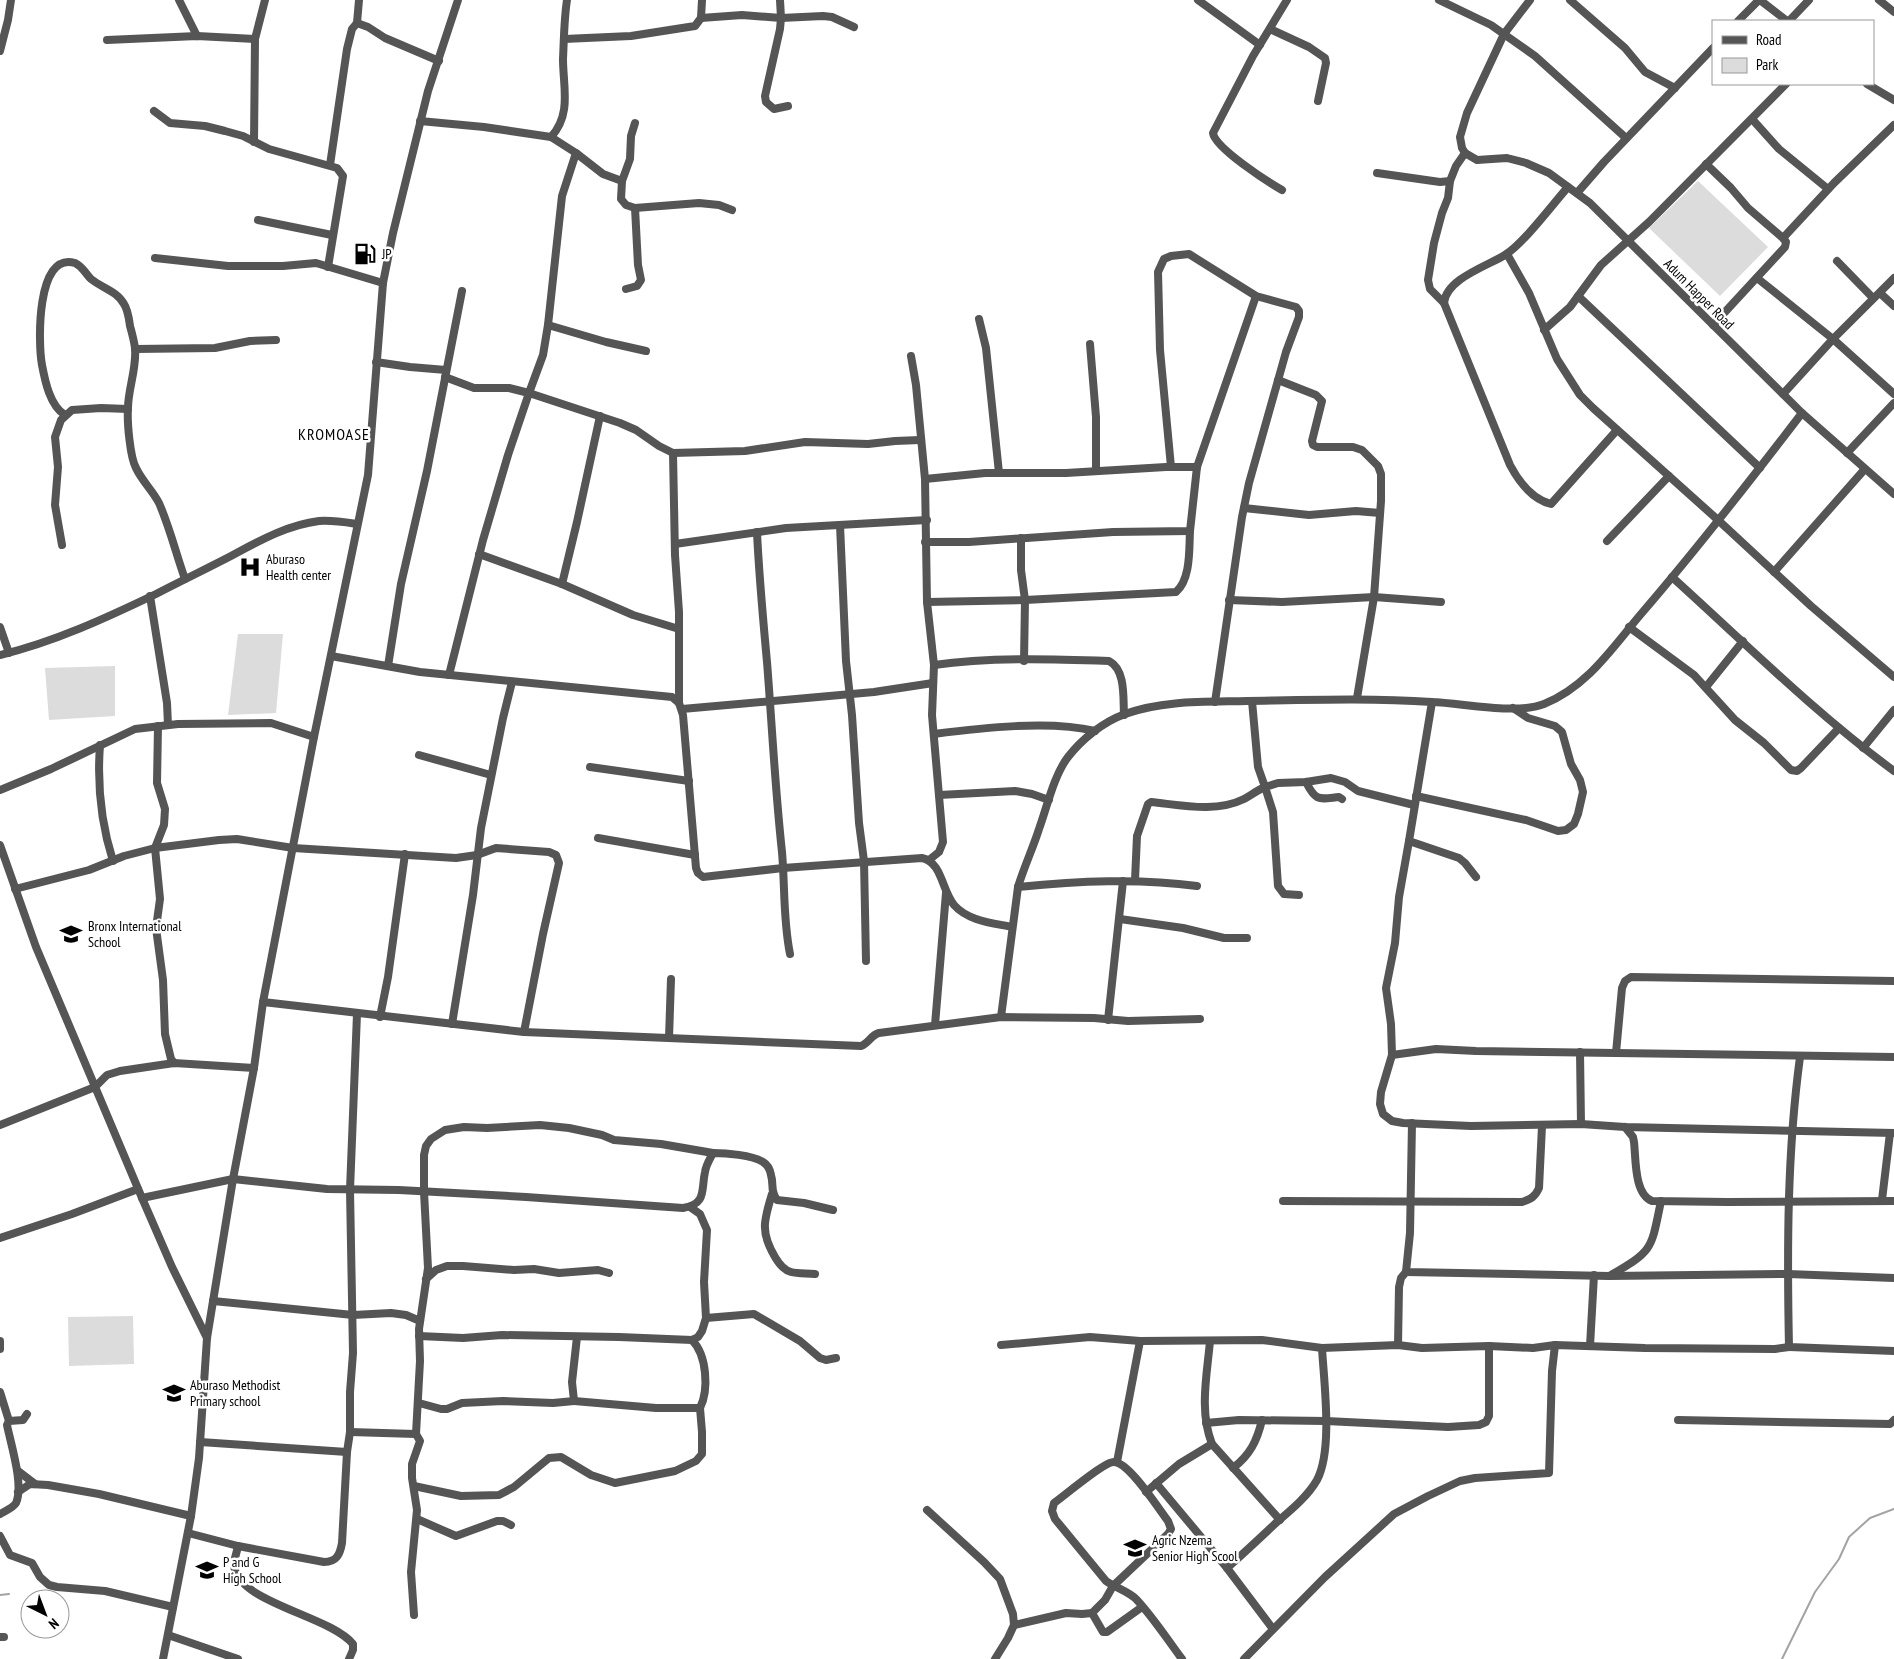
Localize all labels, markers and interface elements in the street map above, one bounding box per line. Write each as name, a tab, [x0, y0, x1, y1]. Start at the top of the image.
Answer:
legend	[1712, 20, 1874, 85]
text: Road	[1756, 30, 1782, 49]
text: Park	[1756, 55, 1778, 74]
fuel station icon: JP	[352, 241, 378, 267]
place label: JP	[381, 245, 392, 263]
street label: Adum Happer Road	[1660, 255, 1738, 333]
district label: KROMOASE	[298, 424, 370, 444]
place label: Aburaso Health center	[266, 550, 331, 584]
hospital icon: Aburaso Health center	[237, 554, 263, 580]
place label: Bronx International School	[88, 917, 182, 951]
school or university icon: Bronx International School	[58, 921, 84, 947]
place label: Aburaso Methodist Primary school	[190, 1376, 281, 1410]
school or university icon: Aburaso Methodist Primary school	[161, 1380, 187, 1406]
place label: Agric Nzema Senior High Scool	[1152, 1531, 1238, 1565]
school or university icon: Agric Nzema Senior High Scool	[1122, 1535, 1148, 1561]
place label: P and G High School	[223, 1553, 282, 1587]
school or university icon: P and G High School	[194, 1557, 220, 1583]
north arrow	[20, 1589, 70, 1639]
text: N	[45, 1614, 63, 1633]

